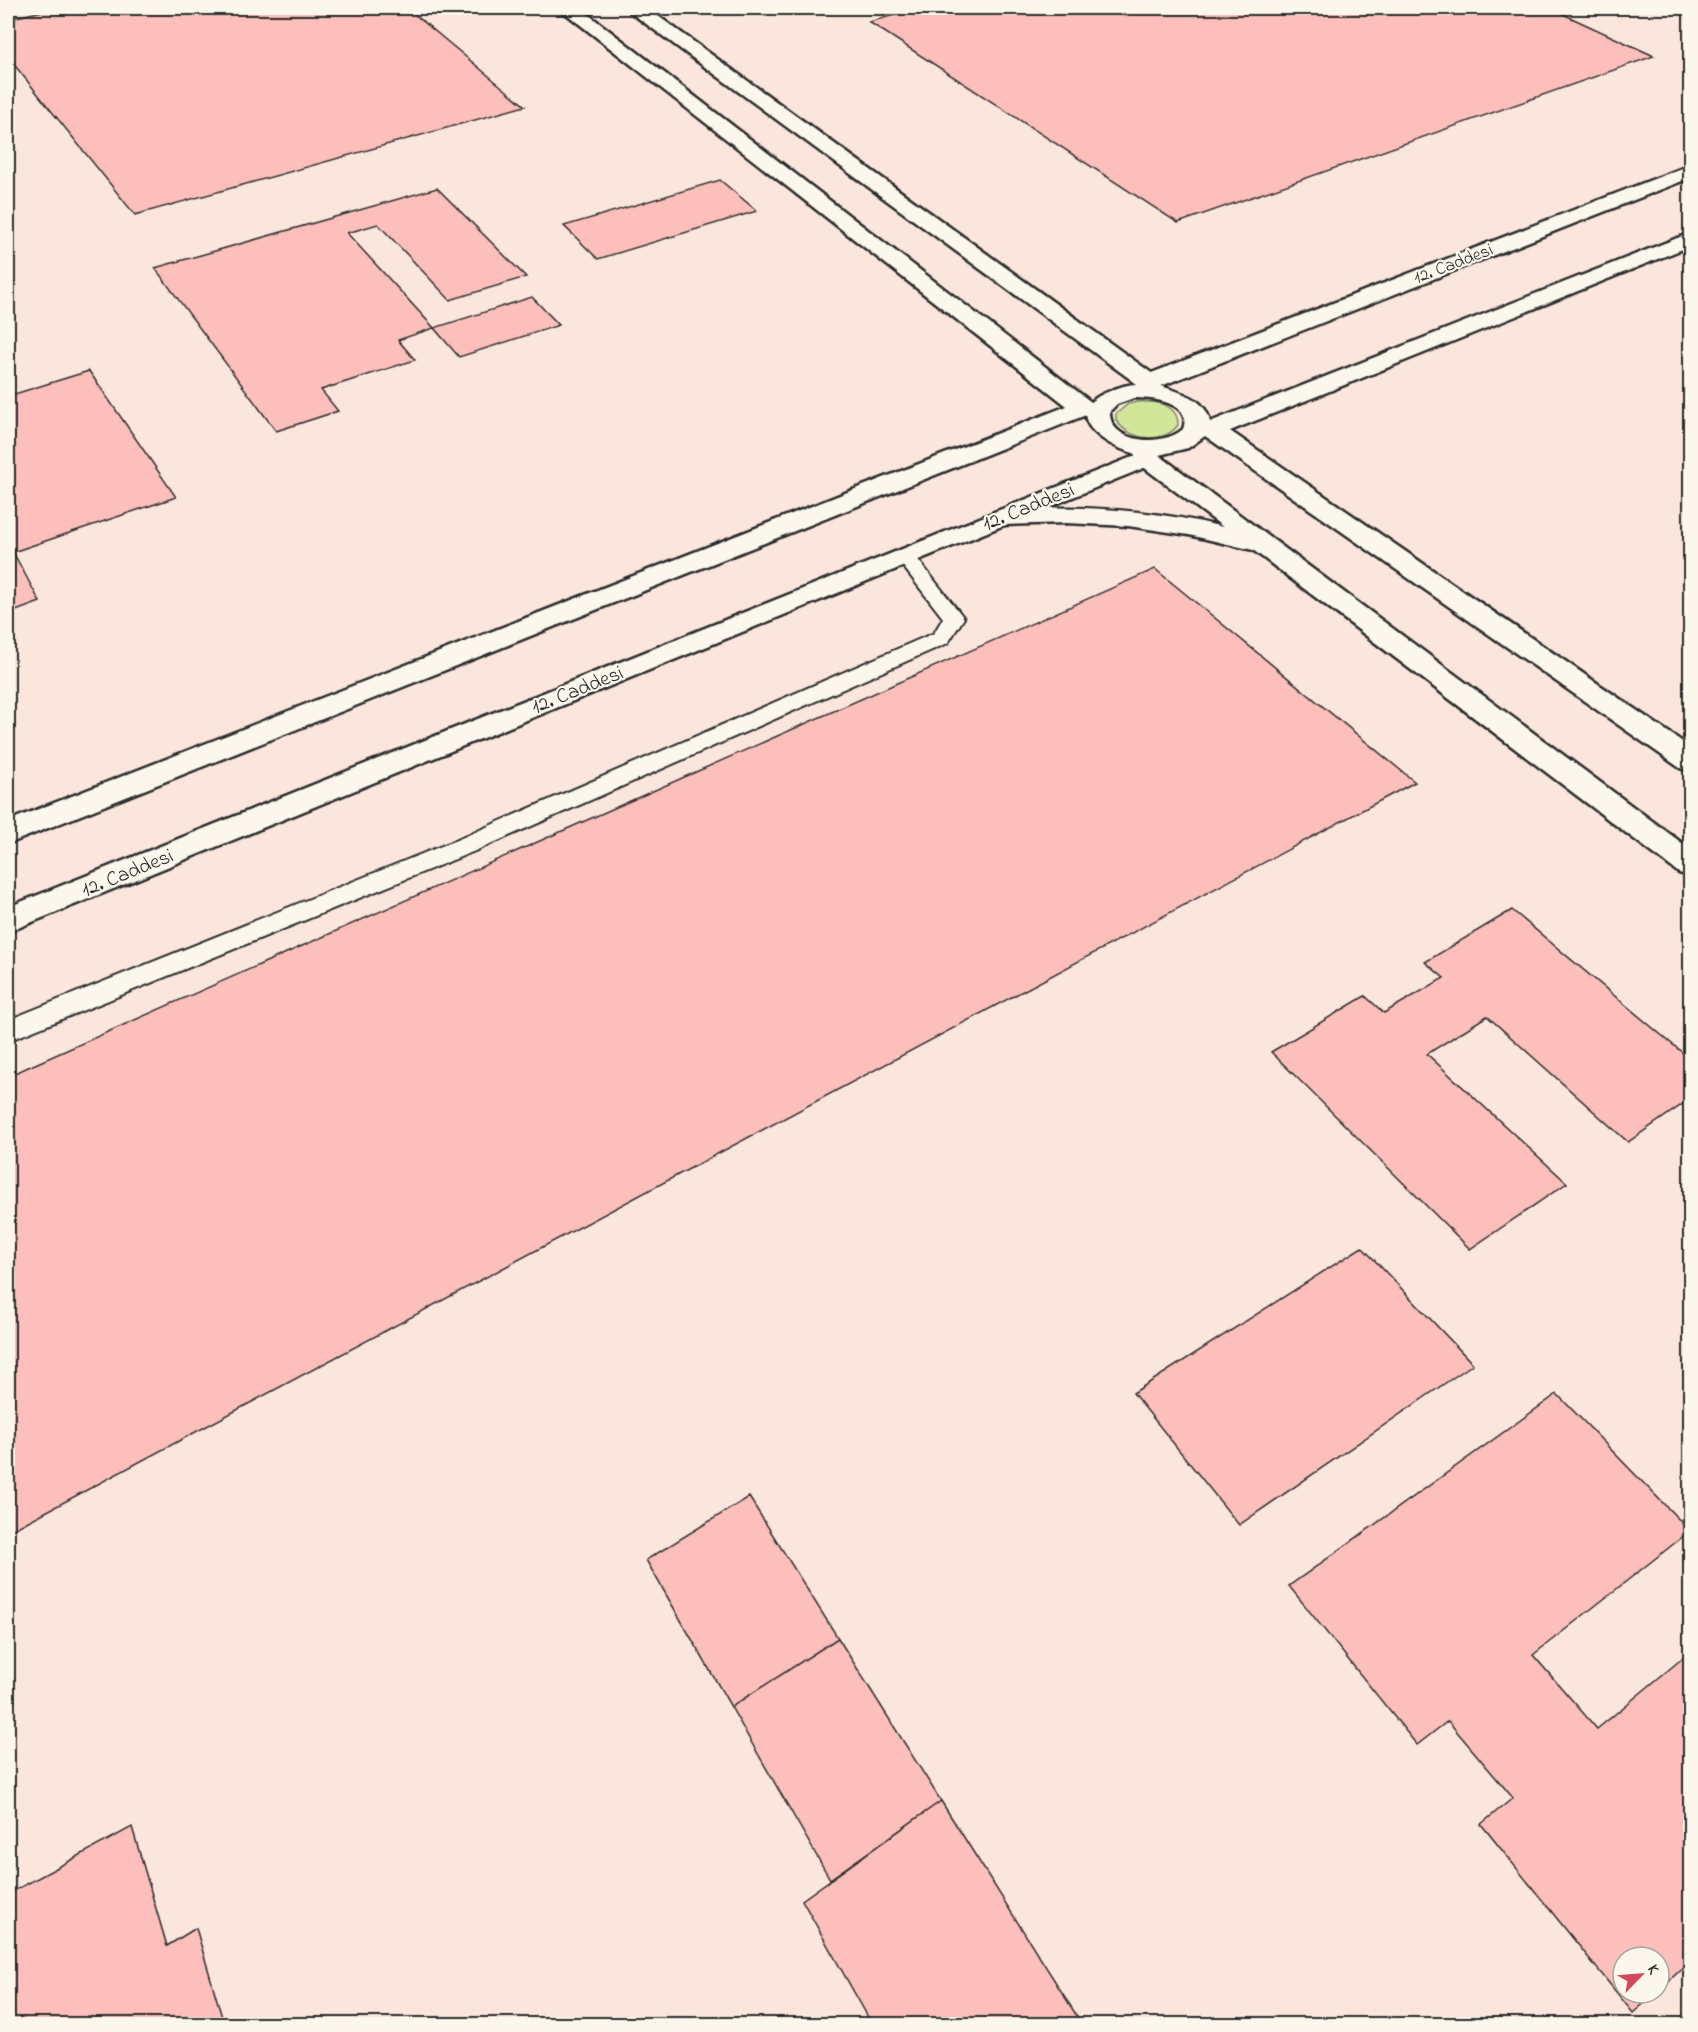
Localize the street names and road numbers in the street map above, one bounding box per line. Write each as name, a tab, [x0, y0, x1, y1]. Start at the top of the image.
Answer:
street label: 12. Caddesi	[1410, 238, 1497, 292]
street label: 12. Caddesi	[978, 476, 1079, 540]
street label: 12. Caddesi	[527, 659, 628, 723]
street label: 12. Caddesi	[77, 842, 178, 906]

